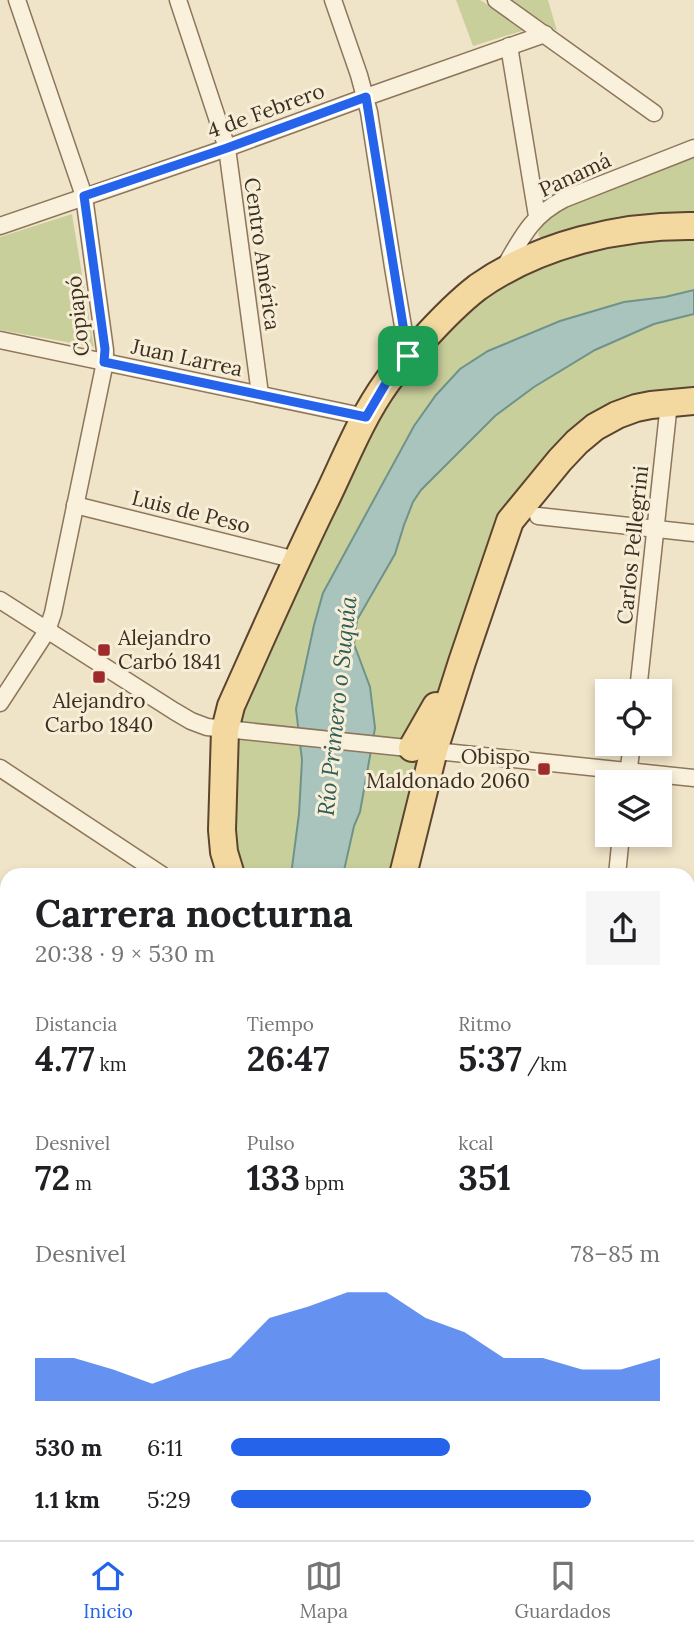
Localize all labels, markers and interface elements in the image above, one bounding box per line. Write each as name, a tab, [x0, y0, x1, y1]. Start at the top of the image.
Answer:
street label: 4 de Febrero	[204, 77, 328, 144]
street label: Panamá	[534, 146, 615, 203]
street label: Centro América	[238, 176, 287, 332]
street label: Copiapó	[60, 274, 95, 358]
pin	[378, 326, 438, 386]
street label: Juan Larrea	[128, 332, 245, 383]
icon: arrive	[389, 337, 427, 375]
street label: Carlos Pellegrini	[611, 464, 654, 626]
street label: Luis de Peso	[129, 484, 253, 539]
water label: Río Primero o Suquía	[311, 594, 363, 817]
place label: Alejandro Carbó 1841	[117, 624, 221, 675]
marker: Alejandro Carbó 1841	[96, 642, 112, 658]
marker: Alejandro Carbo 1840	[91, 669, 107, 685]
map controls	[595, 679, 672, 847]
button: locate	[595, 679, 672, 756]
place label: Alejandro Carbo 1840	[45, 687, 153, 738]
place label: Obispo Maldonado 2060	[366, 743, 530, 794]
marker: Obispo Maldonado 2060	[536, 761, 552, 777]
button: layers	[595, 770, 672, 847]
text: Carrera nocturna	[35, 889, 353, 937]
button: share	[586, 891, 660, 965]
text: 20:38 · 9 × 530 m	[35, 939, 215, 968]
text: Distancia	[35, 1012, 117, 1036]
text: Tiempo	[247, 1012, 314, 1036]
text: Ritmo	[458, 1012, 511, 1036]
text: 4.77	[35, 1036, 95, 1081]
text: 26:47	[247, 1036, 330, 1081]
text: 5:37	[458, 1036, 522, 1081]
text: km	[95, 1052, 127, 1076]
text: /km	[522, 1052, 567, 1076]
text: Desnivel	[35, 1131, 110, 1155]
text: Pulso	[247, 1131, 295, 1155]
text: kcal	[458, 1131, 493, 1155]
text: 72	[35, 1155, 70, 1200]
text: 133	[247, 1155, 300, 1200]
text: 351	[458, 1155, 511, 1200]
text: m	[70, 1171, 92, 1195]
text: bpm	[300, 1171, 344, 1195]
text: Desnivel	[35, 1239, 126, 1268]
text: 78–85 m	[571, 1239, 660, 1268]
text: 530 m	[35, 1433, 102, 1462]
text: 6:11	[147, 1433, 183, 1462]
text: 1.1 km	[35, 1485, 100, 1514]
text: 5:29	[147, 1485, 191, 1514]
tab: Inicio	[83, 1557, 133, 1623]
tab: Mapa	[300, 1557, 348, 1623]
tab: Guardados	[515, 1557, 611, 1623]

